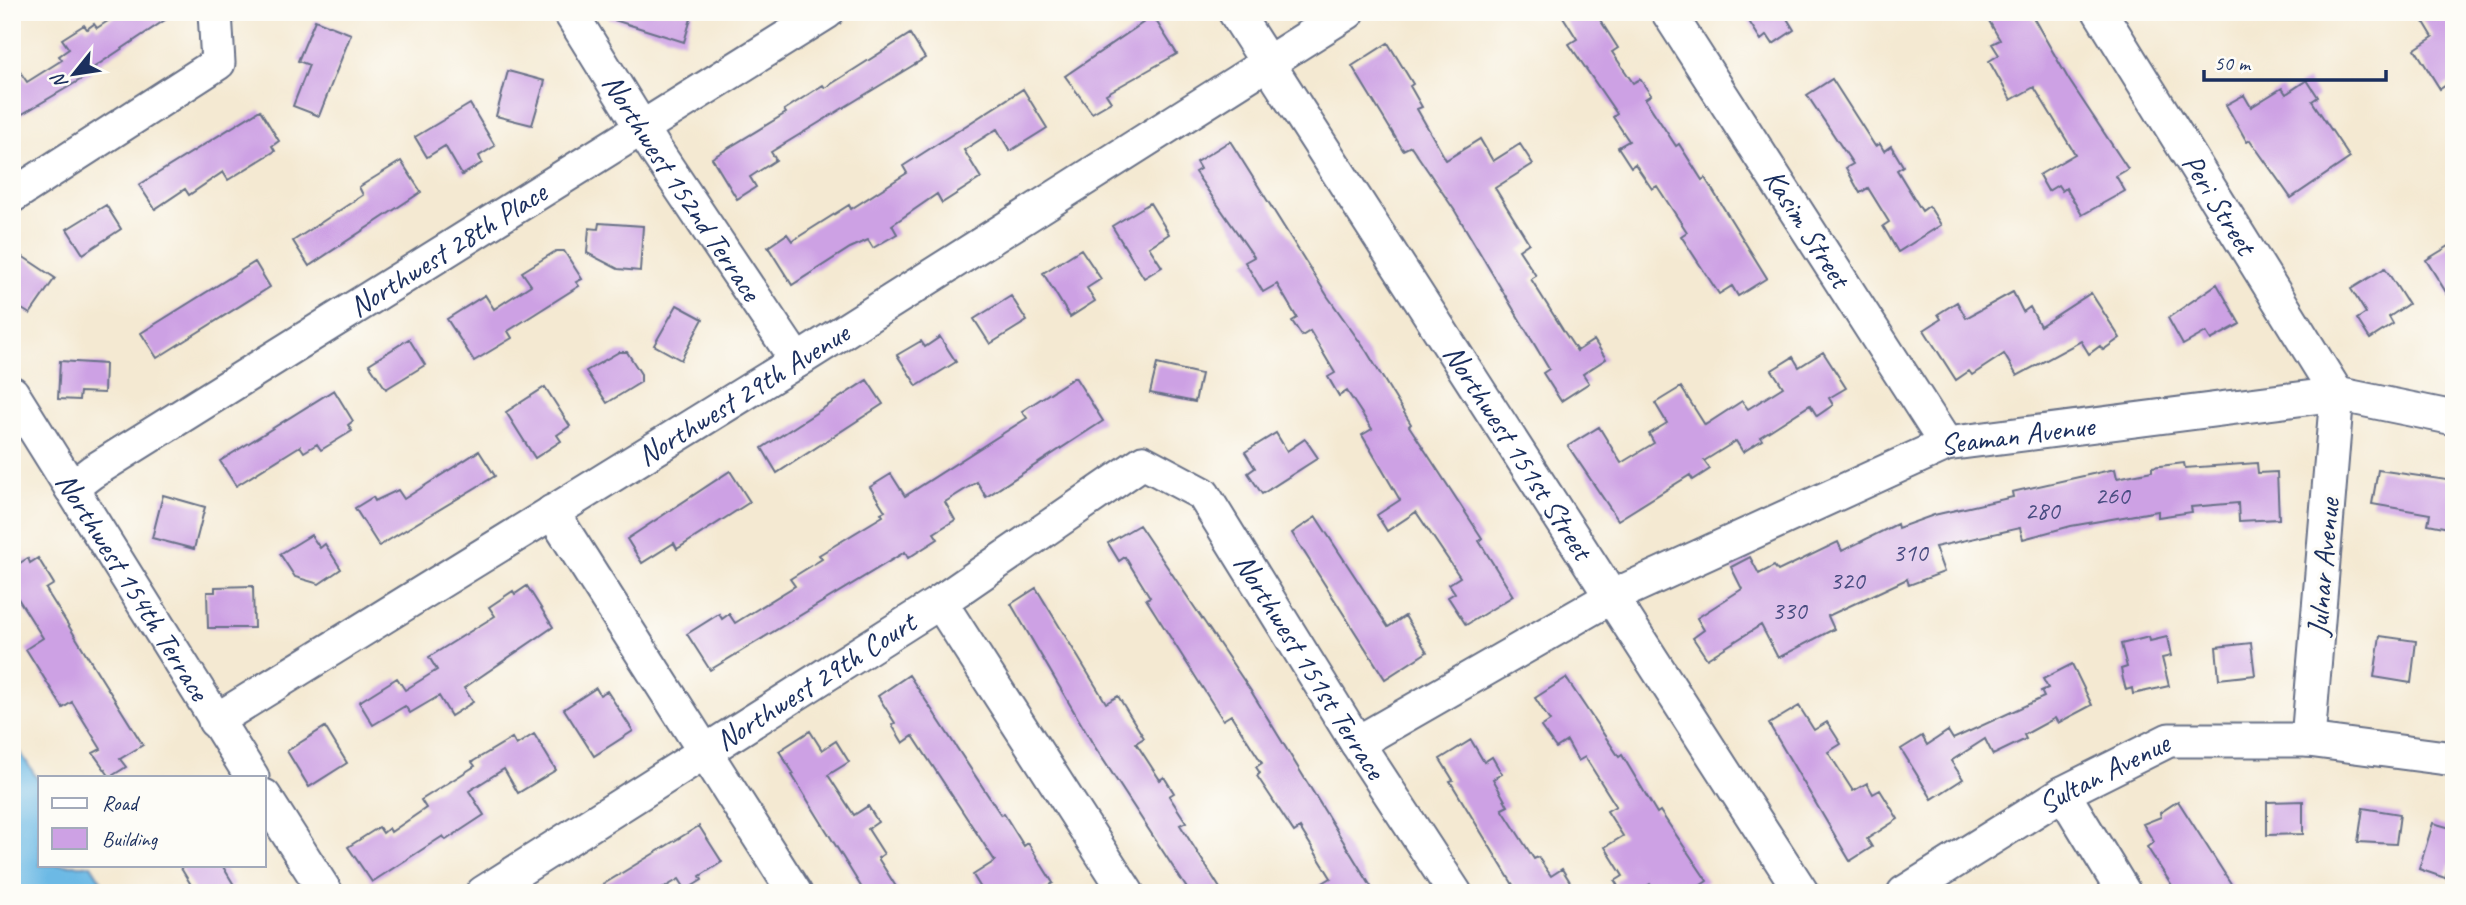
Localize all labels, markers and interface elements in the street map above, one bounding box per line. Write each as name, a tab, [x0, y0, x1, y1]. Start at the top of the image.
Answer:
north arrow	[38, 38, 108, 108]
scale bar	[2204, 38, 2386, 82]
text: 50 m	[2214, 50, 2252, 76]
street label: Northwest 152nd Terrace	[594, 67, 771, 310]
text: N	[45, 68, 73, 93]
street label: Peri Street	[2174, 147, 2266, 264]
street label: Kasim Street	[1755, 162, 1861, 297]
street label: Northwest 28th Place	[342, 172, 555, 325]
street label: Northwest 29th Avenue	[630, 313, 858, 474]
street label: Northwest 151st Street	[1435, 337, 1603, 569]
street label: Seaman Avenue	[1938, 406, 2099, 464]
street label: Northwest 154th Terrace	[47, 465, 219, 709]
house number: 260	[2094, 479, 2132, 512]
house number: 280	[2024, 494, 2062, 527]
street label: Julnar Avenue	[2298, 495, 2348, 639]
house number: 310	[1892, 536, 1930, 569]
street label: Northwest 151st Terrace	[1225, 546, 1395, 788]
house number: 320	[1829, 564, 1867, 597]
house number: 330	[1771, 594, 1809, 627]
street label: Northwest 29th Court	[708, 602, 925, 759]
street label: Sultan Avenue	[2031, 723, 2177, 823]
legend	[38, 776, 266, 866]
text: Road	[102, 790, 141, 816]
text: Building	[102, 826, 159, 852]

